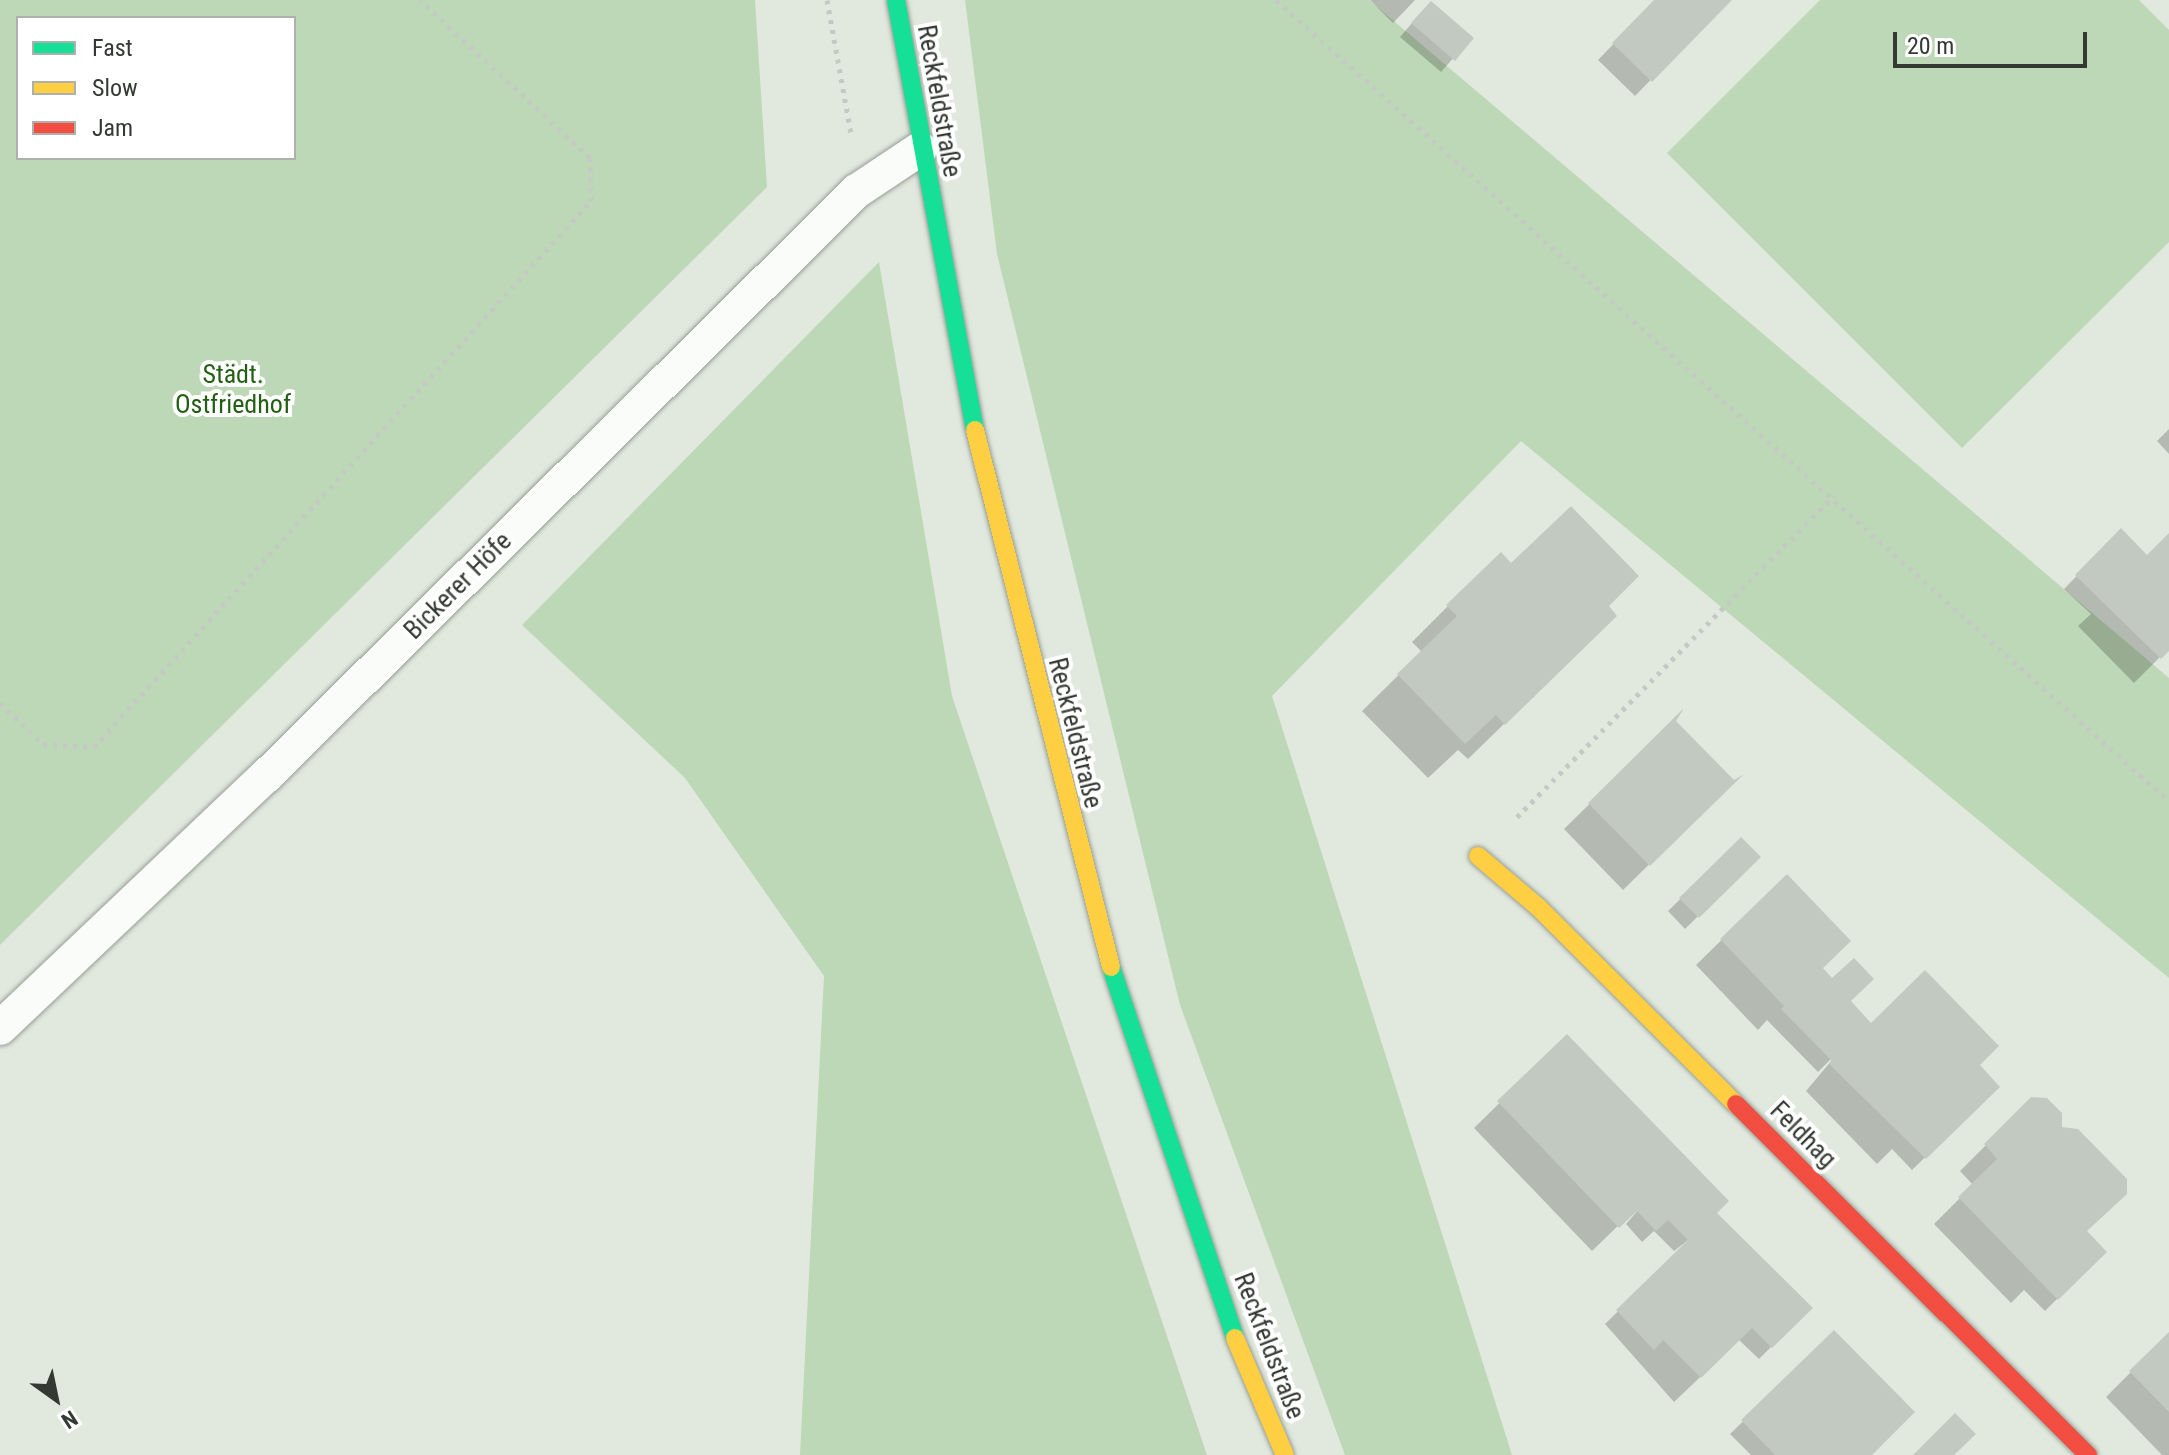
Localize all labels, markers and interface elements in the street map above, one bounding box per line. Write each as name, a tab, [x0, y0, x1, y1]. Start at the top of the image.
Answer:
legend	[16, 16, 296, 160]
scale bar	[1897, 16, 2091, 66]
street label: Reckfeldstraße	[910, 23, 968, 179]
text: 20 m	[1907, 32, 1954, 60]
text: Fast	[92, 34, 133, 62]
text: Slow	[92, 74, 138, 102]
text: Jam	[92, 114, 133, 142]
park label: Städt. Ostfriedhof	[175, 359, 291, 420]
street label: Bickerer Höfe	[398, 526, 518, 646]
street label: Reckfeldstraße	[1041, 655, 1109, 811]
street label: Feldhag	[1763, 1095, 1843, 1175]
street label: Reckfeldstraße	[1227, 1269, 1311, 1423]
north arrow	[16, 1359, 96, 1439]
text: N	[57, 1405, 82, 1434]

